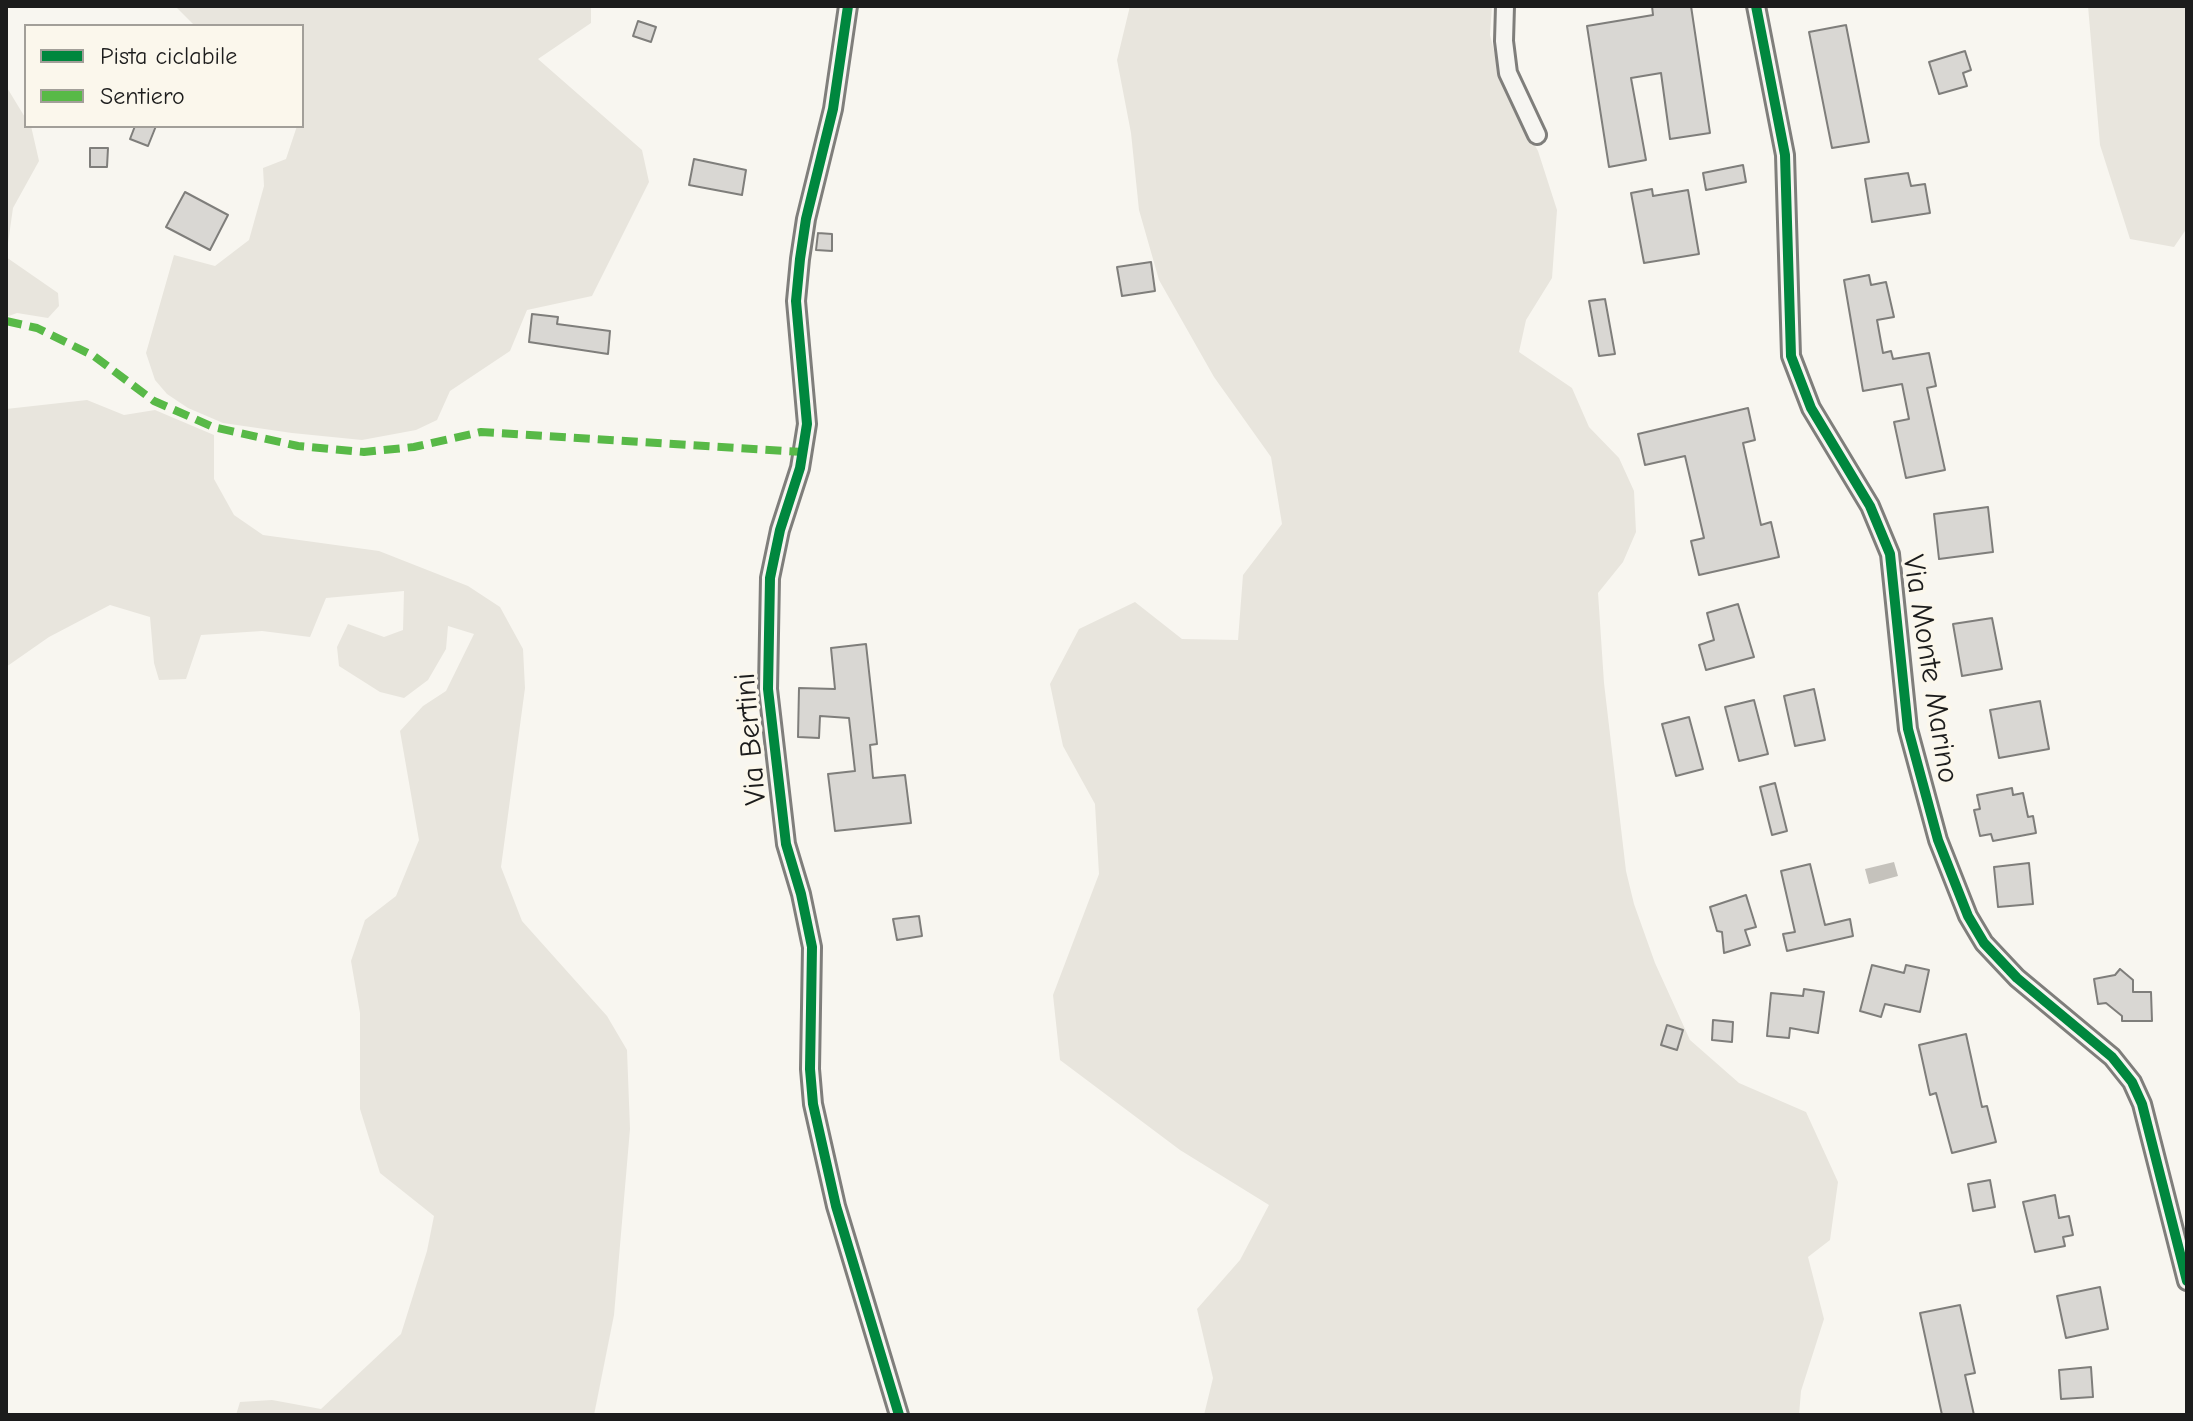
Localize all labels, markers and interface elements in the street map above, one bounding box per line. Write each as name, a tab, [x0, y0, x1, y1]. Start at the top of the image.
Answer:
legend	[24, 24, 304, 128]
text: Pista ciclabile	[100, 42, 237, 70]
text: Sentiero	[100, 82, 185, 110]
street label: Via Monte Marino	[1894, 552, 1966, 786]
street label: Via Bertini	[727, 671, 775, 807]

